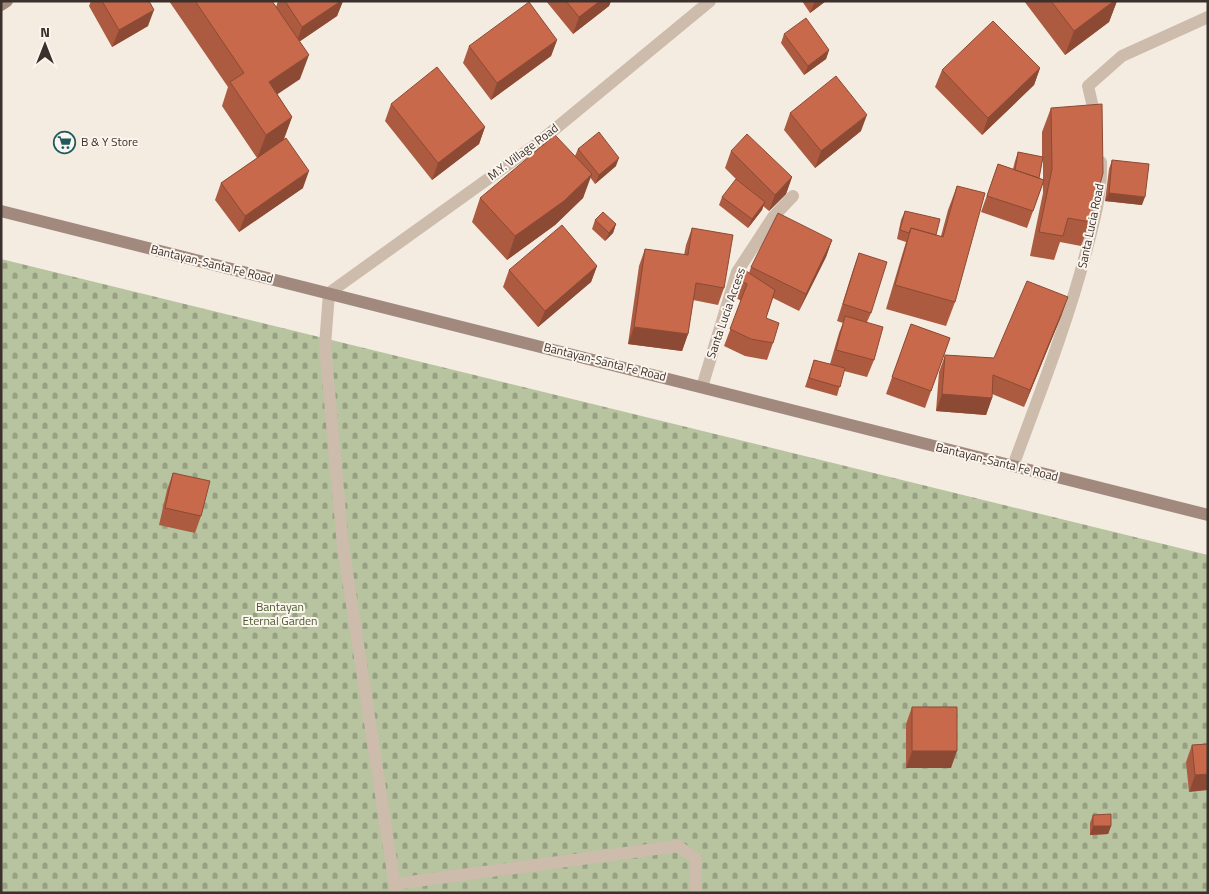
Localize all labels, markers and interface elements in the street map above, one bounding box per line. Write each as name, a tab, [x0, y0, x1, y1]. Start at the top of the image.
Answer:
north arrow	[20, 20, 70, 70]
text: N	[40, 21, 50, 42]
street label: M.Y. Village Road	[483, 119, 562, 185]
supermarket icon: B & Y Store	[53, 130, 77, 154]
place label: B & Y Store	[81, 132, 138, 151]
street label: Santa Lucia Road	[1072, 182, 1109, 270]
street label: Bantayan-Santa Fe Road	[149, 239, 275, 288]
street label: Santa Lucia Access	[701, 264, 750, 361]
street label: Bantayan-Santa Fe Road	[542, 337, 668, 386]
street label: Bantayan-Santa Fe Road	[934, 437, 1060, 486]
park label: Bantayan Eternal Garden	[242, 597, 318, 630]

